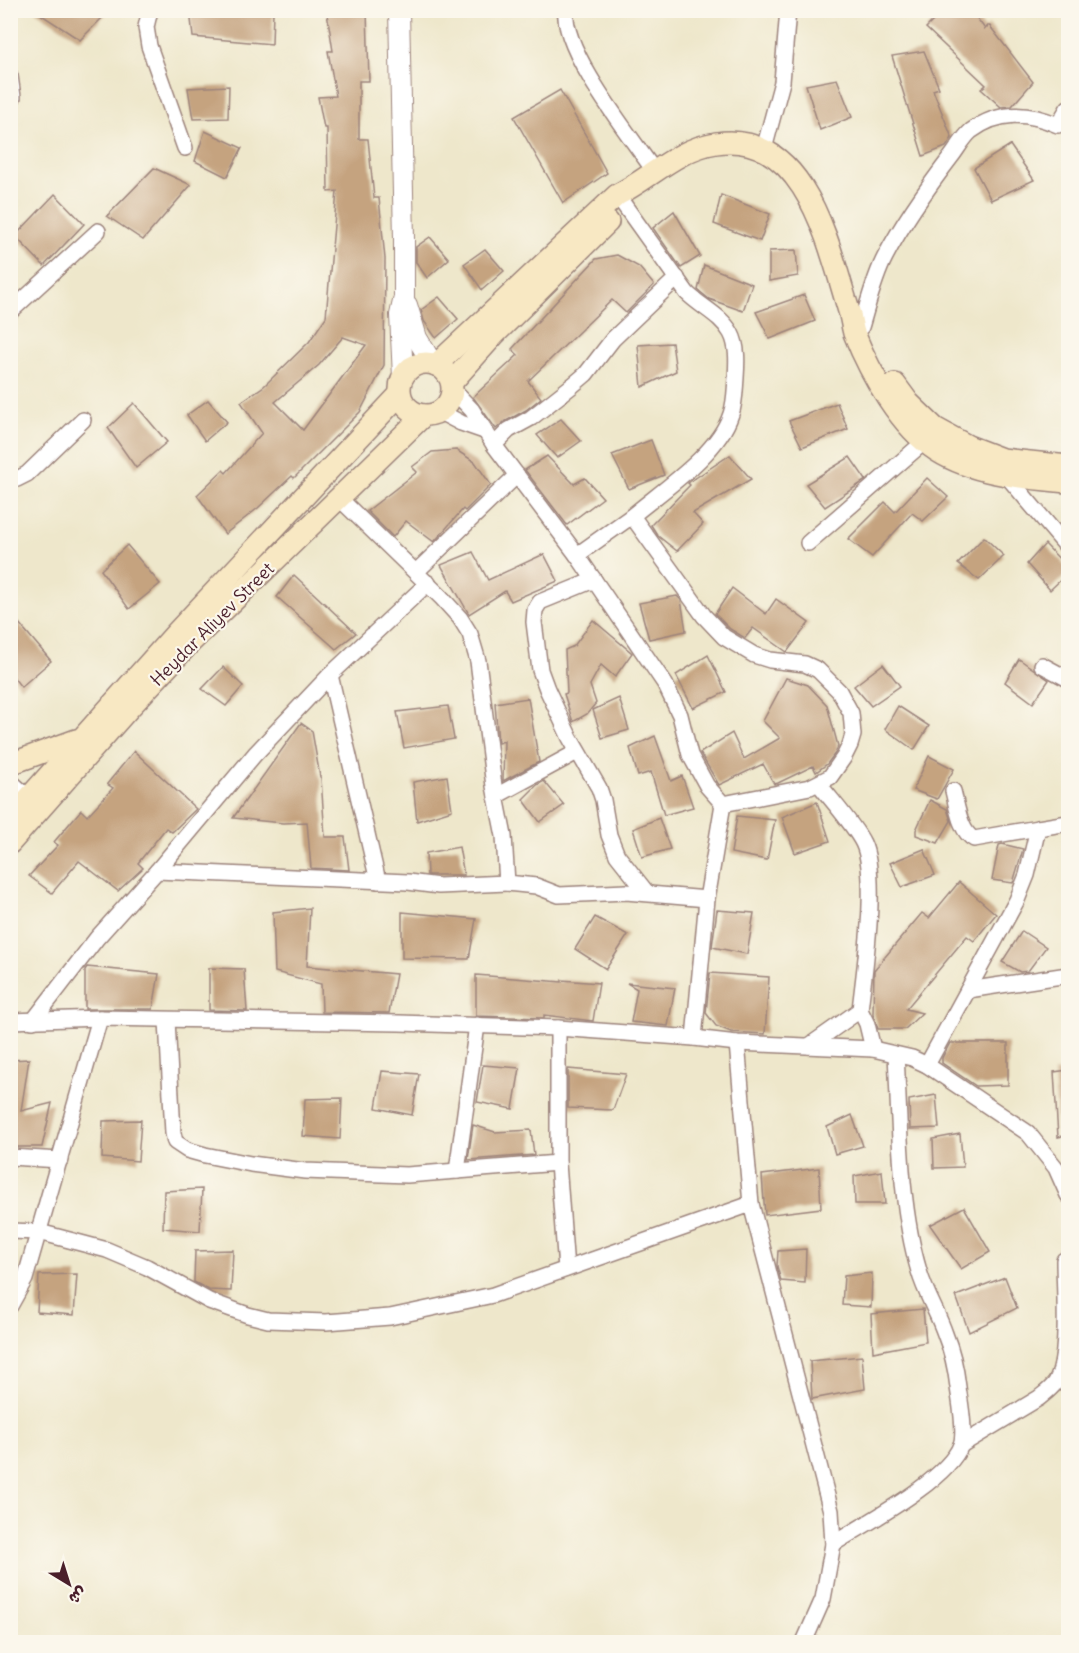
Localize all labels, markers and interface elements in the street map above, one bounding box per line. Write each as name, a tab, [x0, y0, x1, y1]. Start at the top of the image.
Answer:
street label: Heydar Aliyev Street	[145, 557, 279, 691]
north arrow	[39, 1554, 99, 1614]
text: ش	[65, 1583, 91, 1609]

